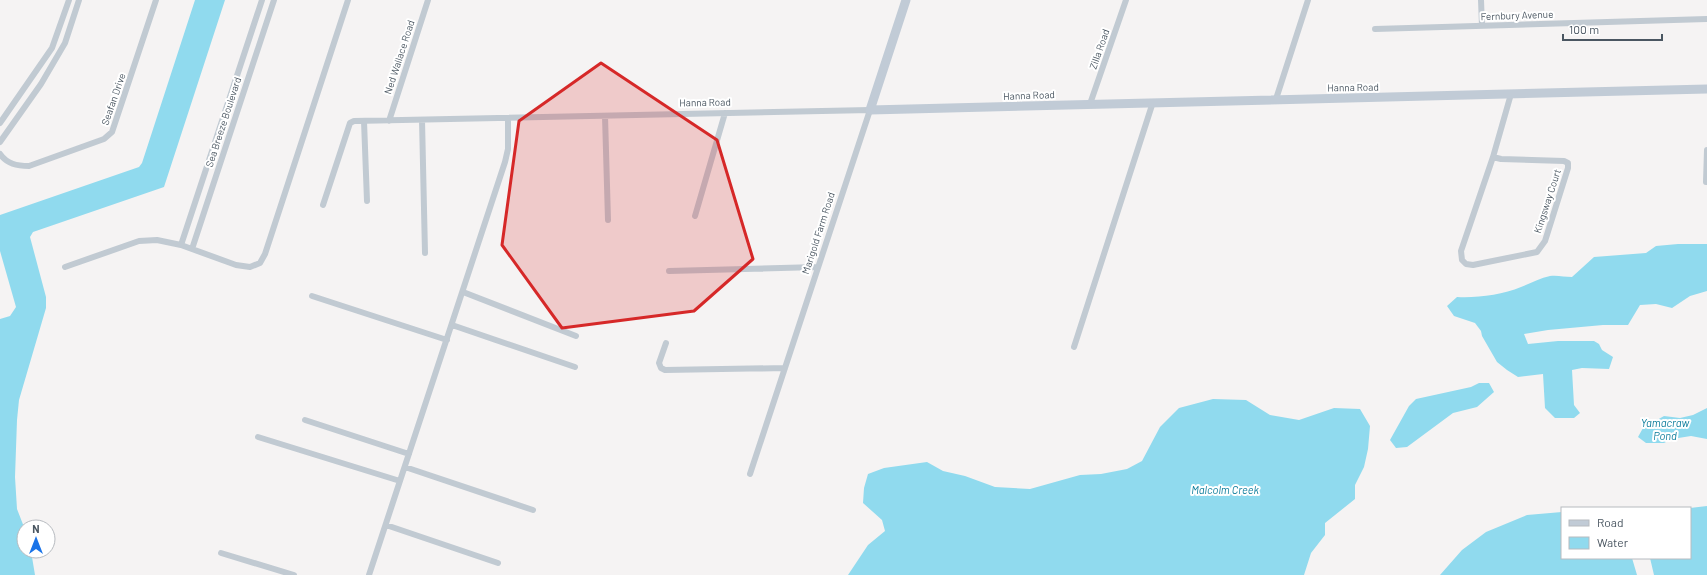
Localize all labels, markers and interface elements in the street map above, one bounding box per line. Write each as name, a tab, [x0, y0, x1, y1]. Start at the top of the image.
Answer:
street label: Fernbury Avenue	[1480, 8, 1554, 22]
scale bar	[1563, 16, 1662, 42]
street label: Ned Wallace Road	[381, 18, 417, 96]
text: 100 m	[1569, 22, 1599, 36]
street label: Zilla Road	[1087, 27, 1111, 71]
street label: Seafan Drive	[98, 71, 128, 127]
street label: Sea Breeze Boulevard	[203, 75, 243, 169]
street label: Hanna Road	[1327, 81, 1379, 93]
street label: Hanna Road	[1003, 88, 1055, 102]
street label: Hanna Road	[679, 96, 731, 108]
street label: Kingsway Court	[1531, 167, 1563, 235]
street label: Marigold Farm Road	[799, 190, 837, 276]
water label: Yamacraw Pond	[1641, 416, 1690, 442]
water label: Malcolm Creek	[1191, 483, 1259, 496]
legend	[1561, 507, 1691, 559]
text: Road	[1597, 515, 1624, 529]
north arrow	[16, 519, 56, 559]
text: N	[32, 522, 40, 535]
text: Water	[1597, 535, 1629, 549]

